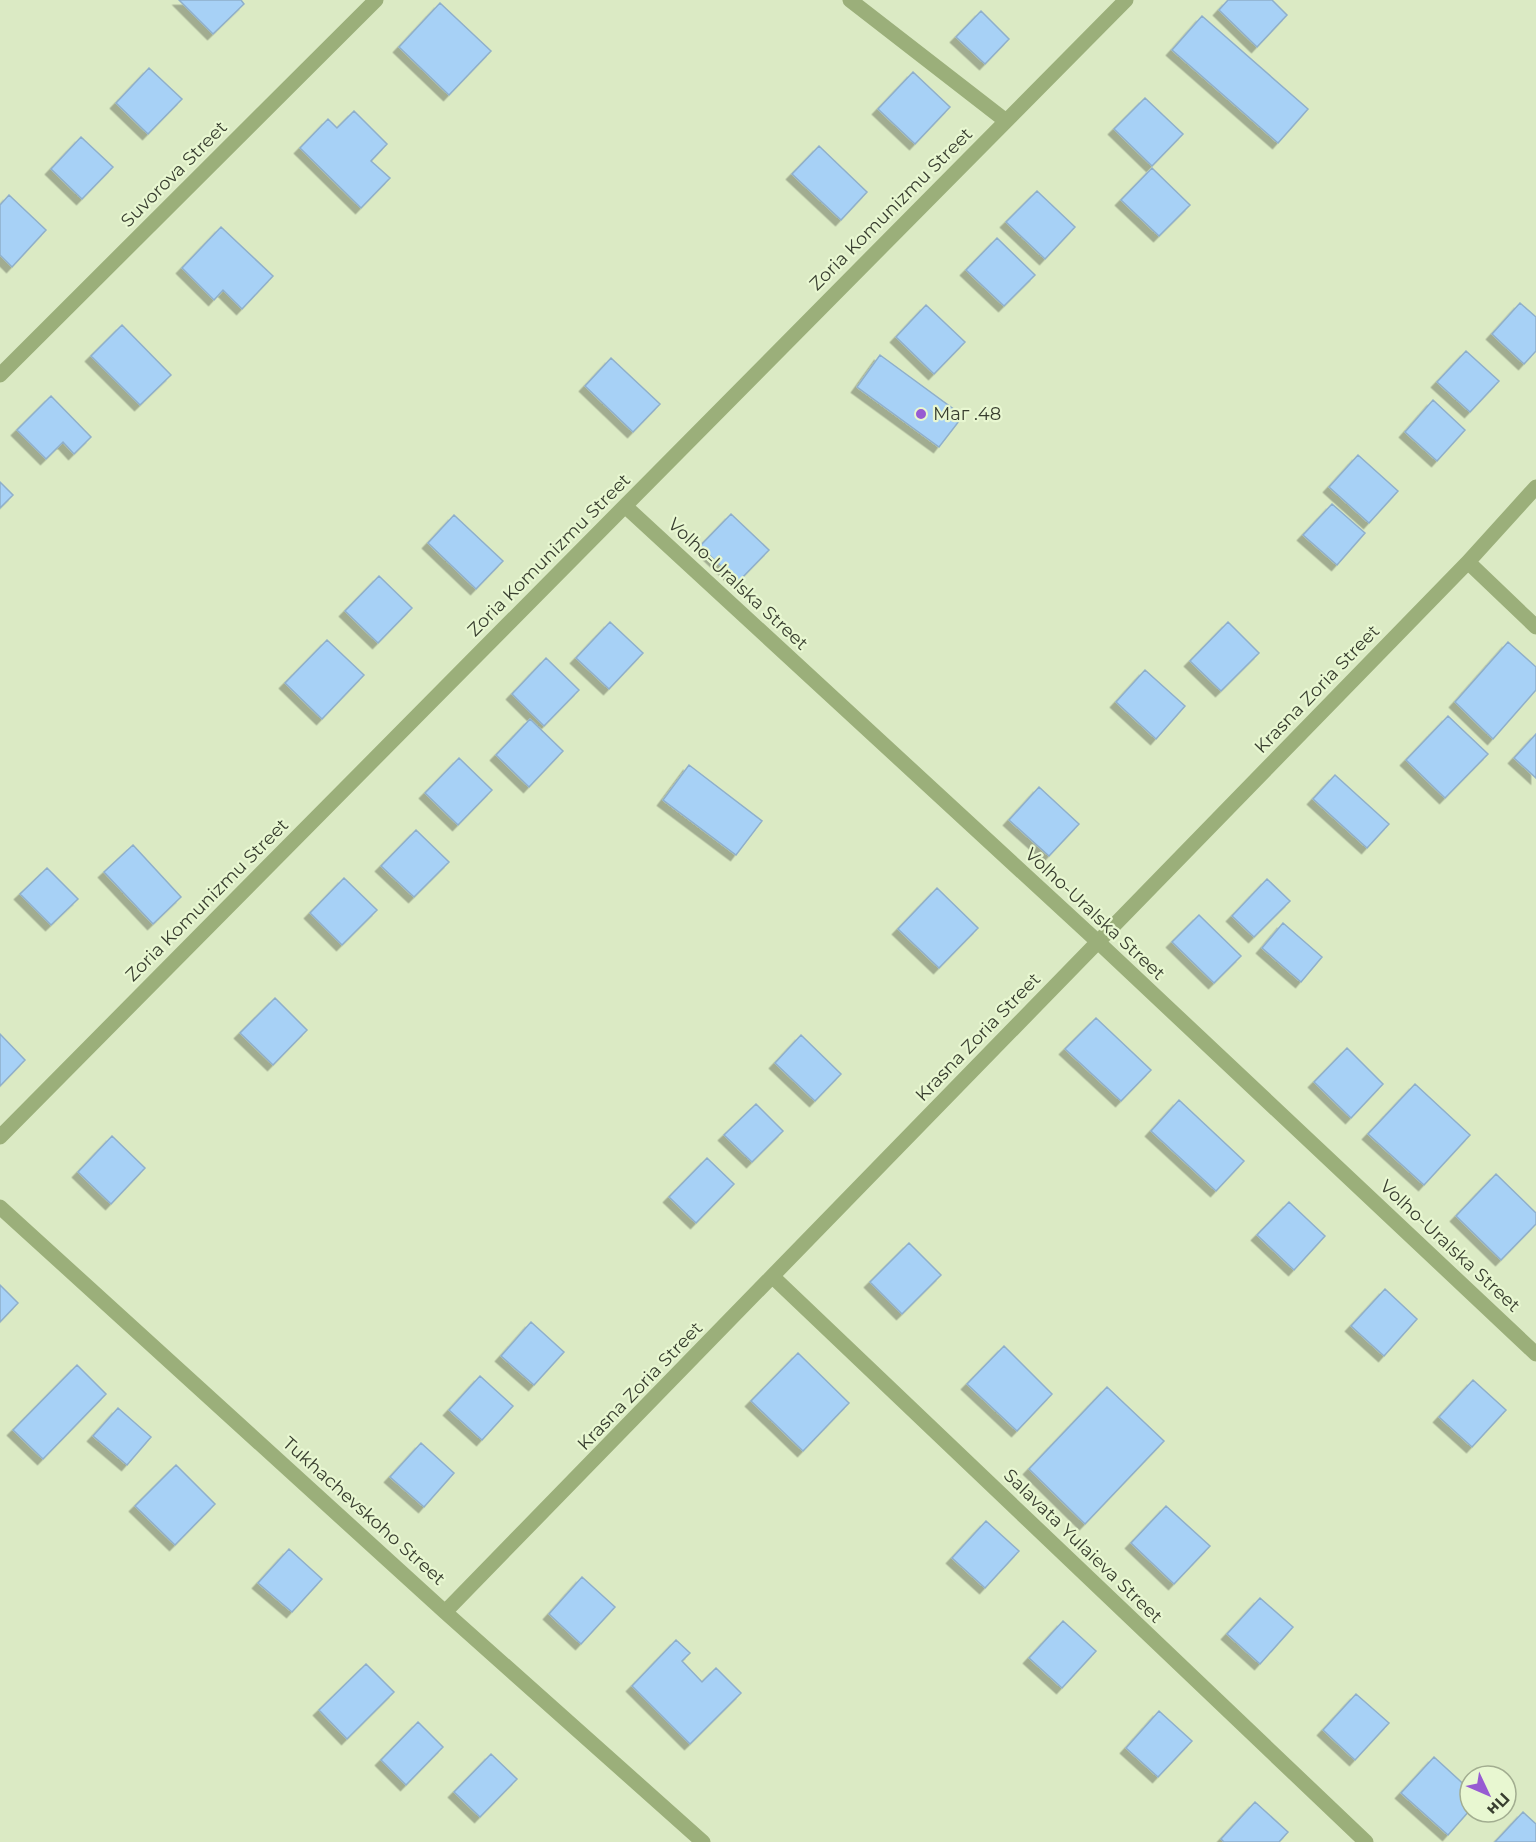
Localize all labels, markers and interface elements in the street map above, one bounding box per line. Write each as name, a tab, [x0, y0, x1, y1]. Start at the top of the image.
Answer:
street label: Suvorova Street	[116, 116, 232, 232]
street label: Zoria Komunizmu Street	[805, 123, 977, 295]
place label: Маг .48	[933, 403, 1001, 425]
marker: Маг .48	[914, 407, 928, 421]
street label: Zoria Komunizmu Street	[463, 469, 635, 641]
street label: Volho-Uralska Street	[663, 513, 813, 655]
street label: Krasna Zoria Street	[1250, 620, 1384, 758]
street label: Zoria Komunizmu Street	[121, 814, 293, 986]
street label: Volho-Uralska Street	[1020, 843, 1170, 985]
street label: Krasna Zoria Street	[911, 968, 1045, 1106]
street label: Volho-Uralska Street	[1375, 1175, 1525, 1317]
street label: Krasna Zoria Street	[573, 1317, 707, 1455]
street label: Tukhachevskoho Street	[278, 1432, 450, 1590]
street label: Salavata Yulaieva Street	[999, 1464, 1167, 1628]
north arrow	[1458, 1764, 1518, 1824]
text: Пн	[1483, 1789, 1514, 1819]

